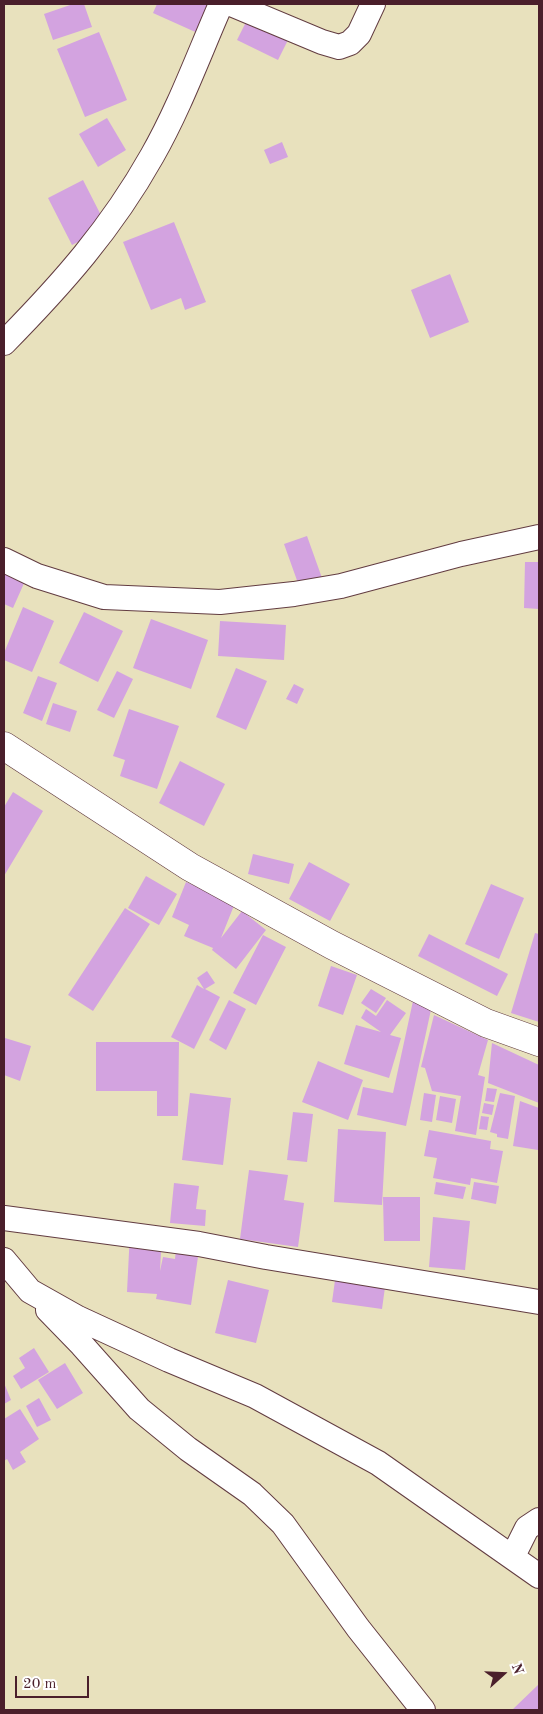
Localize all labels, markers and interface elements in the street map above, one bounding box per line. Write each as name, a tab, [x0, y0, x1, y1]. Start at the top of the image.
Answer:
north arrow	[478, 1649, 528, 1699]
text: N	[509, 1661, 526, 1676]
scale bar	[18, 1666, 91, 1698]
text: 20 m	[23, 1677, 57, 1692]

